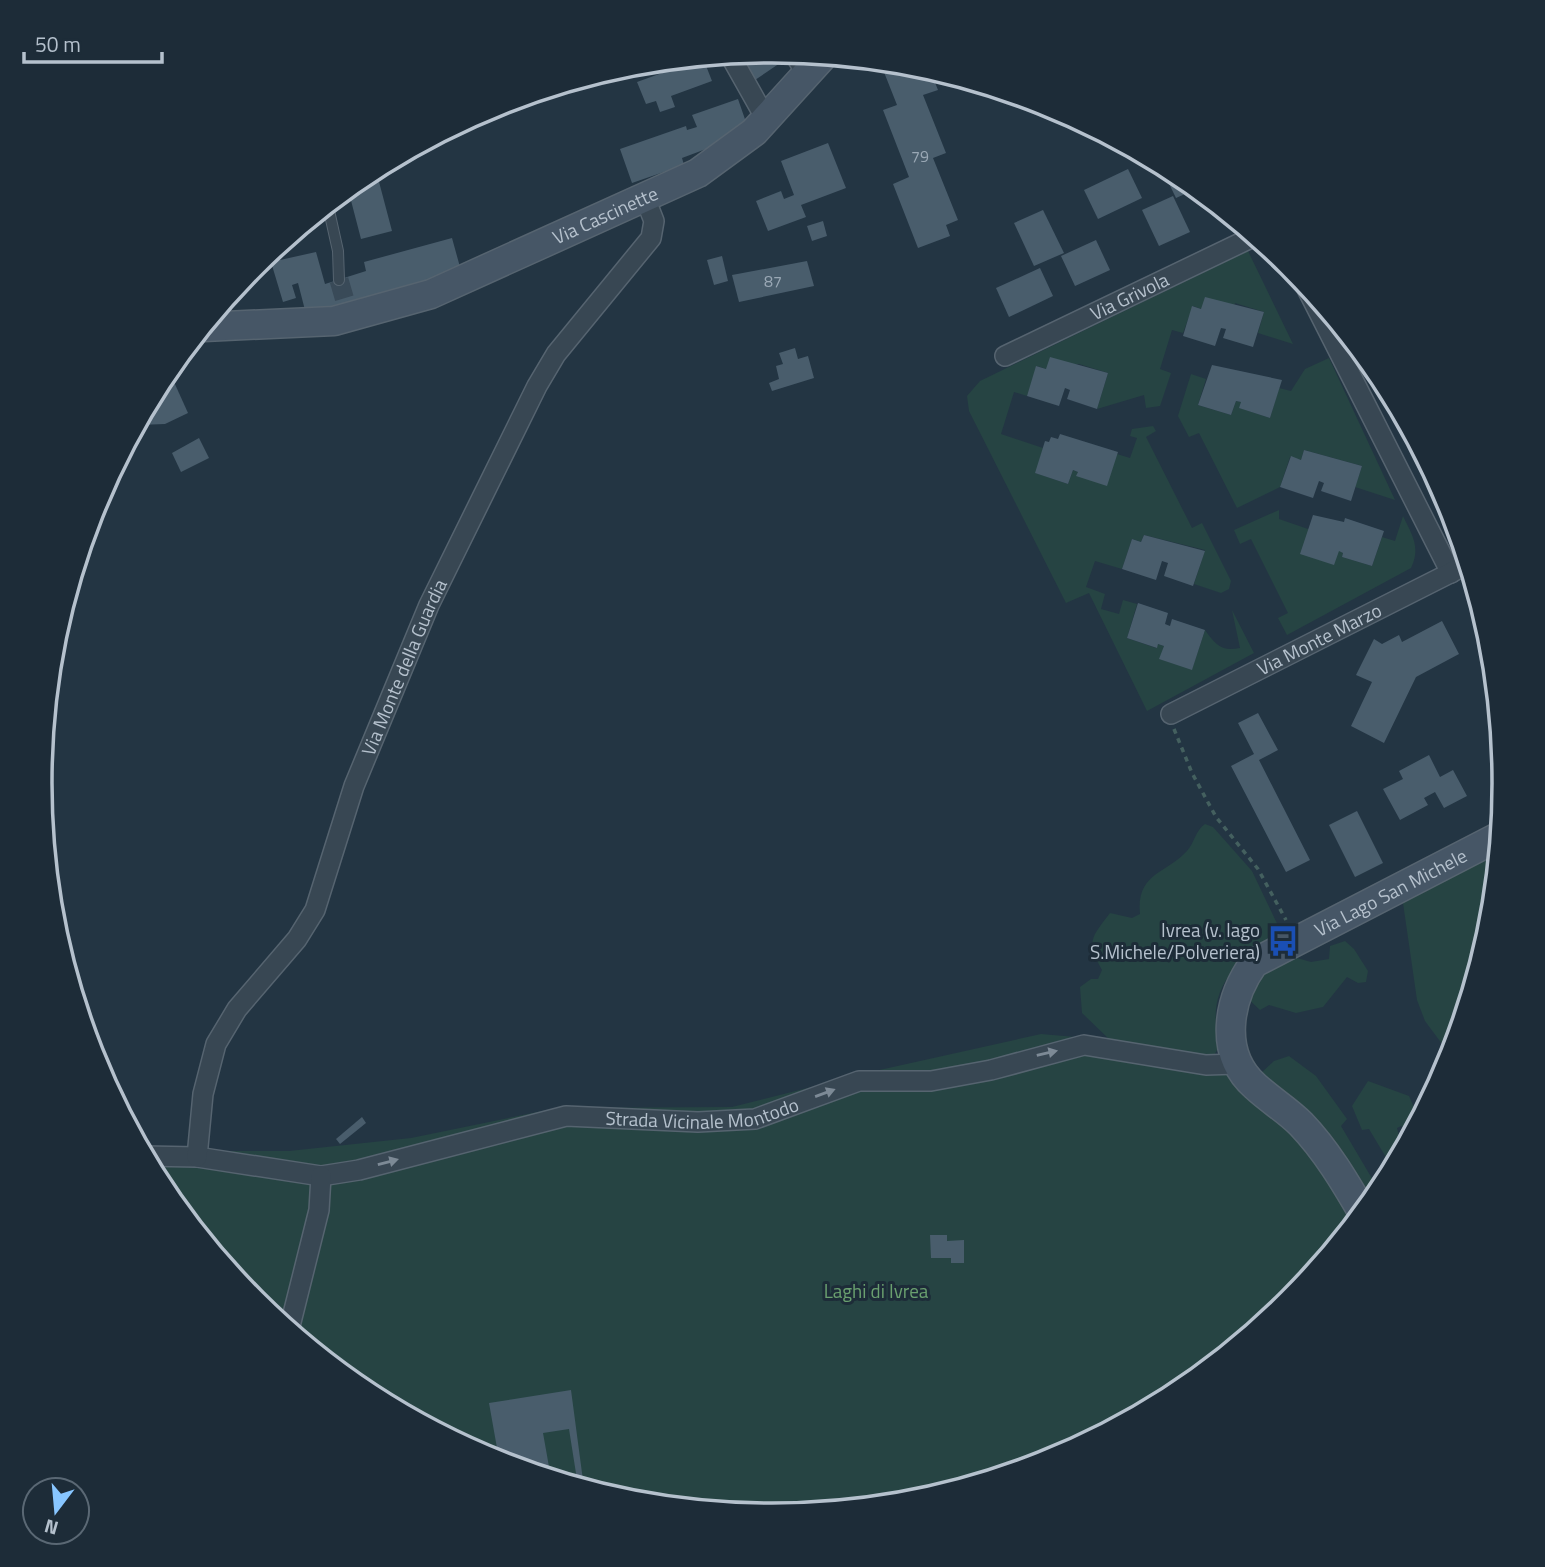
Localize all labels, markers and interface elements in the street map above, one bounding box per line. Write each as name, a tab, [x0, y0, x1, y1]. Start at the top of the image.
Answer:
scale bar	[24, 21, 163, 65]
text: 50 m	[35, 28, 81, 60]
house number: 79	[911, 144, 929, 168]
street label: Via Cascinette	[548, 178, 662, 251]
street label: Via Grivola	[1085, 264, 1174, 327]
house number: 87	[764, 269, 782, 293]
street label: Via Monte della Guardia	[353, 573, 454, 760]
street label: Via Monte Marzo	[1252, 595, 1386, 682]
street label: Via Lago San Michele	[1309, 841, 1472, 943]
place label: Ivrea (v. lago S.Michele/Polveriera)	[1090, 915, 1260, 966]
bus stop icon: Ivrea (v. lago S.Michele/Polveriera)	[1266, 924, 1300, 958]
one-way arrow	[1036, 1048, 1058, 1059]
one-way arrow	[814, 1087, 835, 1098]
street label: Strada Vicinale Montodo	[605, 1089, 803, 1136]
one-way arrow	[377, 1157, 398, 1167]
park label: Laghi di Ivrea	[824, 1276, 929, 1305]
north arrow	[21, 1476, 91, 1546]
text: N	[41, 1512, 62, 1544]

